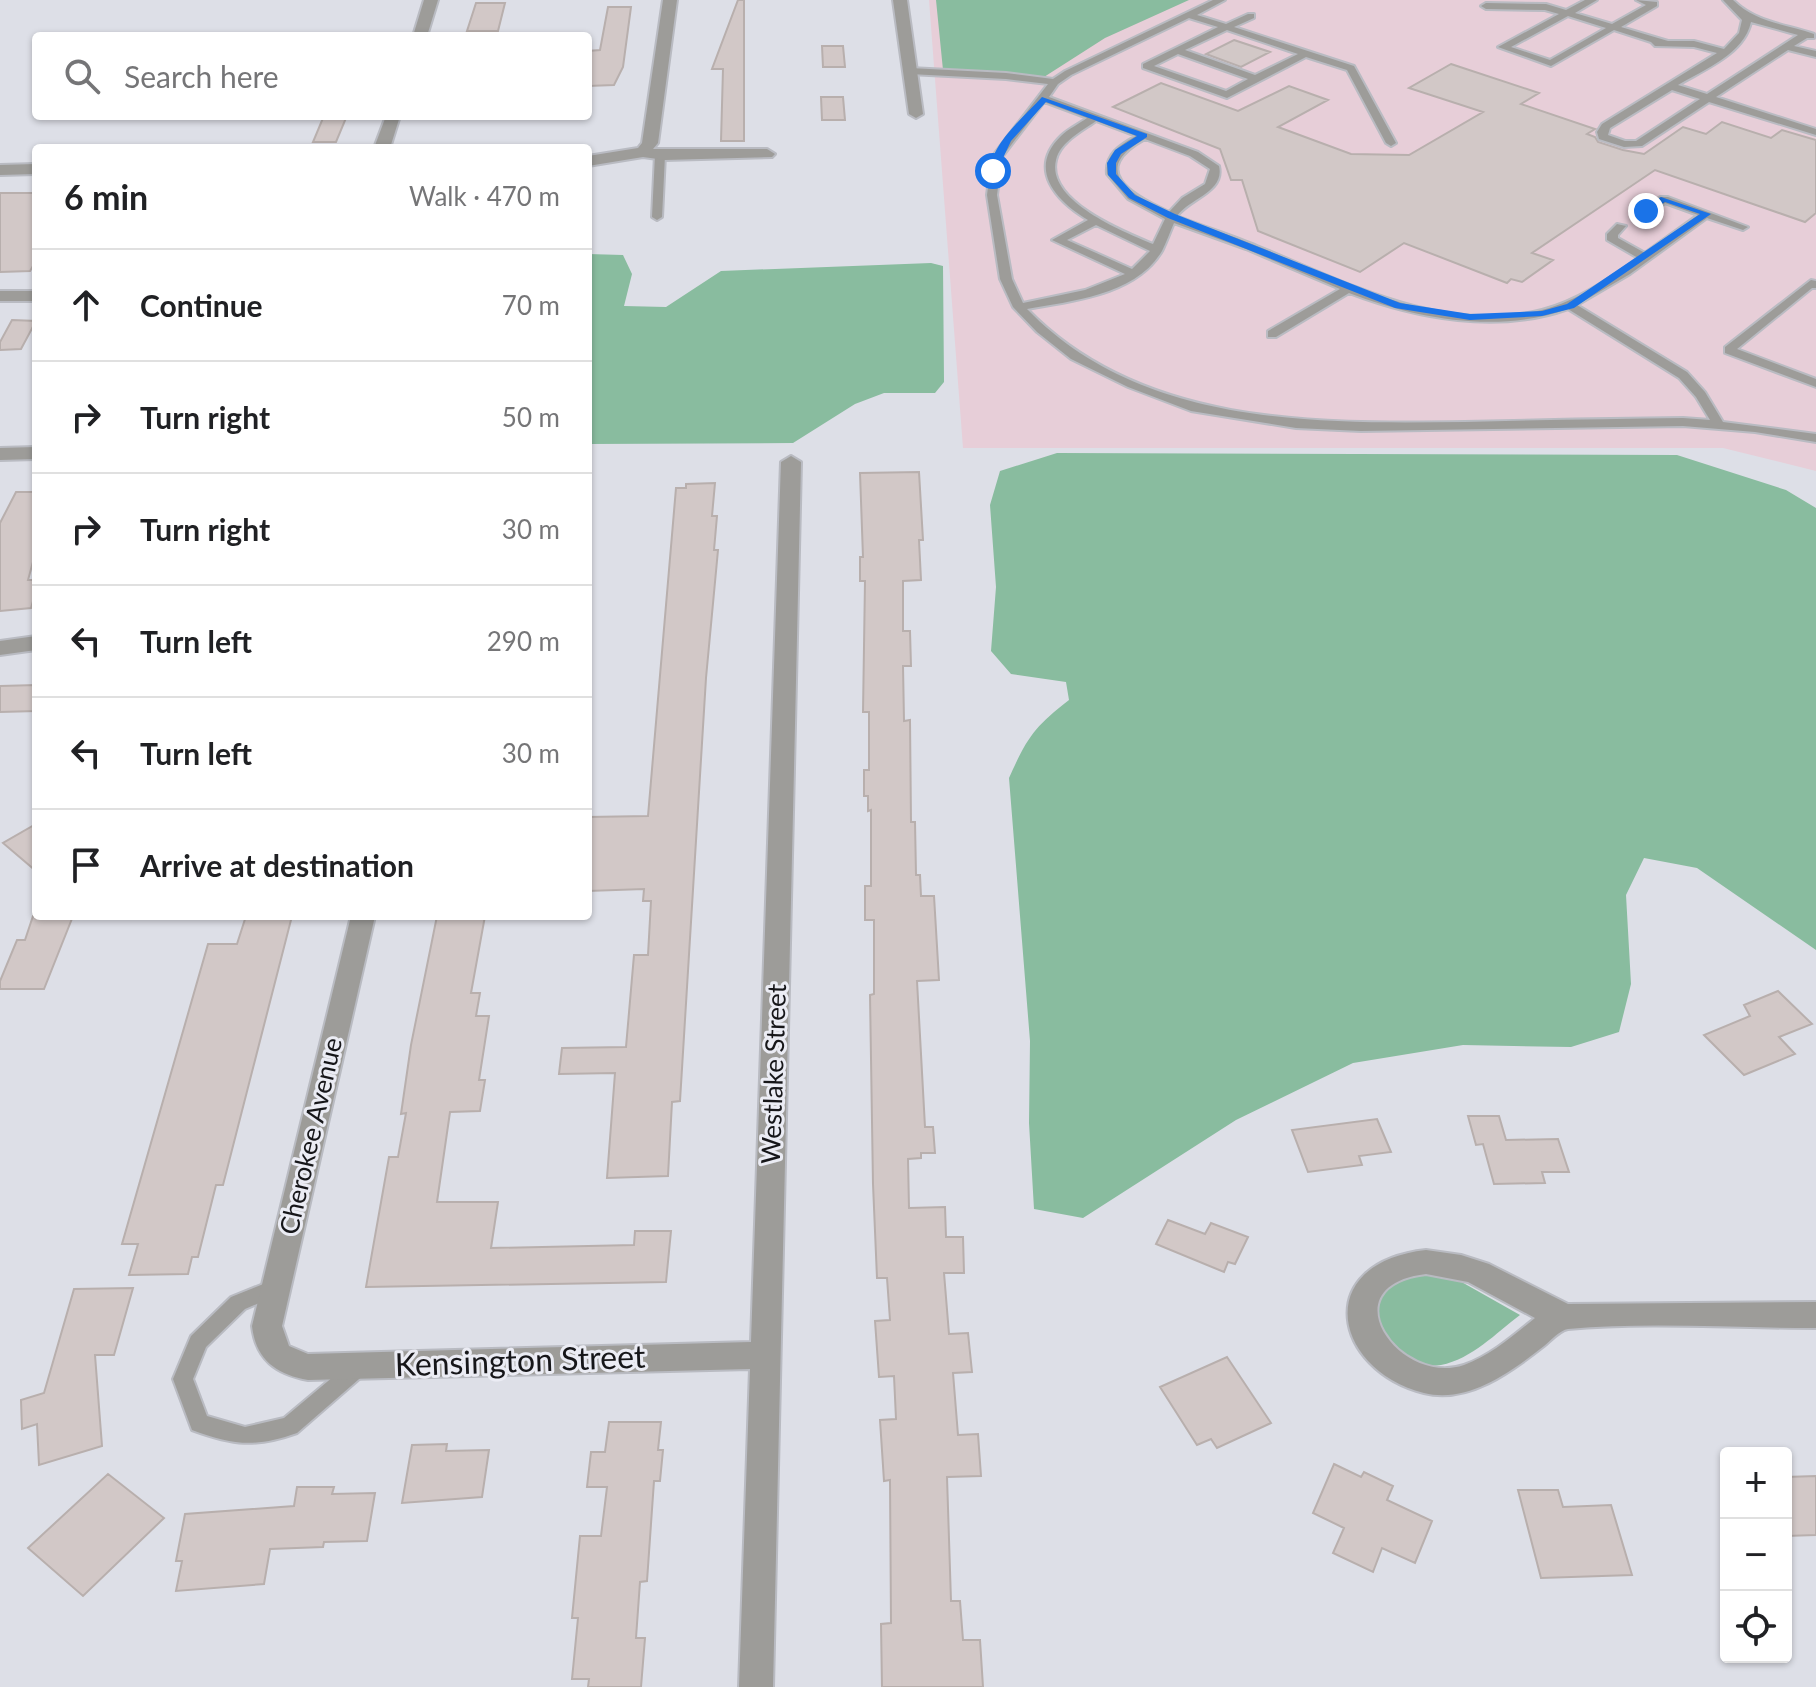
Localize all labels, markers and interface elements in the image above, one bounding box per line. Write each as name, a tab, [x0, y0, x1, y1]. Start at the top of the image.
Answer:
search box	[32, 32, 592, 120]
icon: search	[60, 54, 104, 98]
text: Search here	[124, 58, 279, 94]
route start	[975, 153, 1011, 189]
text: 6 min	[64, 176, 148, 217]
text: Walk · 470 m	[409, 180, 560, 212]
route end	[1628, 193, 1664, 229]
icon: ahead	[64, 283, 108, 327]
text: Continue	[140, 287, 263, 323]
text: 70 m	[502, 289, 560, 321]
icon: right	[64, 395, 108, 439]
text: Turn right	[140, 399, 270, 435]
text: 50 m	[502, 401, 560, 433]
icon: right	[64, 507, 108, 551]
text: Turn right	[140, 511, 270, 547]
text: 30 m	[502, 513, 560, 545]
icon: left	[64, 619, 108, 663]
text: Turn left	[140, 623, 252, 659]
text: 290 m	[487, 625, 560, 657]
icon: left	[64, 731, 108, 775]
text: Turn left	[140, 735, 252, 771]
text: 30 m	[502, 737, 560, 769]
icon: arrive	[64, 843, 108, 887]
text: Arrive at destination	[140, 847, 414, 883]
street label: Westlake Street	[754, 983, 792, 1165]
street label: Cherokee Avenue	[272, 1034, 348, 1237]
street label: Kensington Street	[394, 1336, 646, 1383]
map controls	[1720, 1447, 1792, 1663]
button: +	[1720, 1447, 1792, 1519]
button: −	[1720, 1519, 1792, 1591]
button: locate	[1720, 1591, 1792, 1663]

